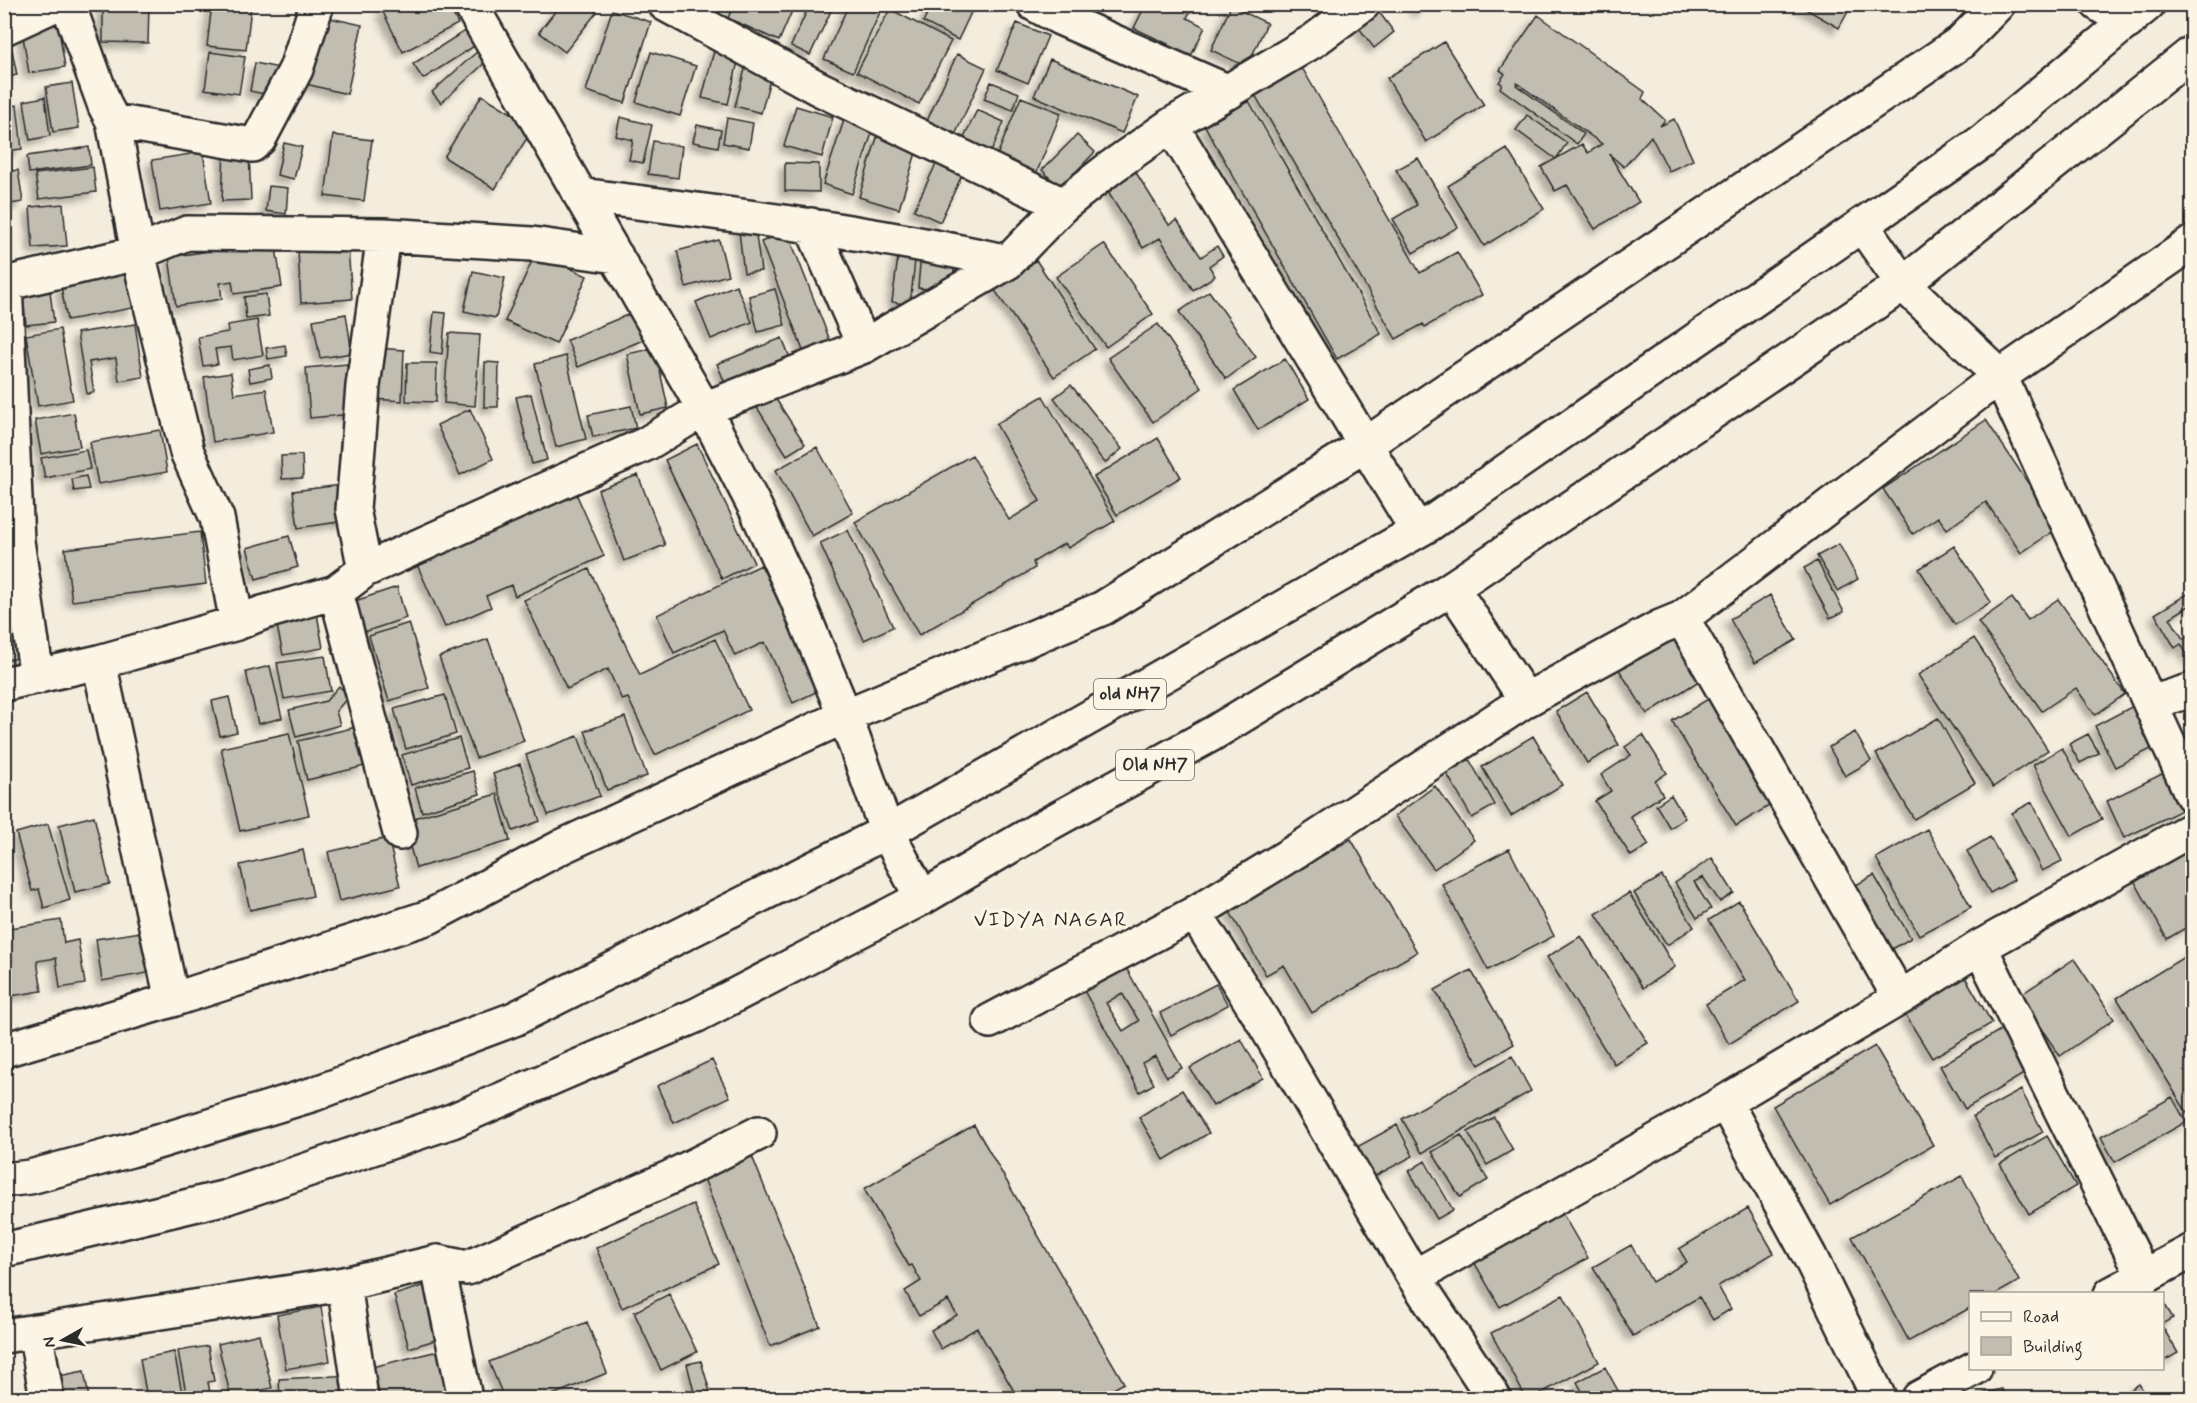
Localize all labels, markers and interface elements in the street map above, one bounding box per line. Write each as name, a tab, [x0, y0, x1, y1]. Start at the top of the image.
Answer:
road number: old NH7	[1094, 679, 1166, 709]
road number: Old NH7	[1116, 750, 1194, 780]
district label: VIDYA NAGAR	[974, 906, 1128, 934]
legend	[1969, 1292, 2164, 1370]
text: Road	[2023, 1305, 2059, 1329]
north arrow	[33, 1310, 93, 1370]
text: N	[38, 1335, 61, 1349]
text: Building	[2023, 1335, 2083, 1361]

